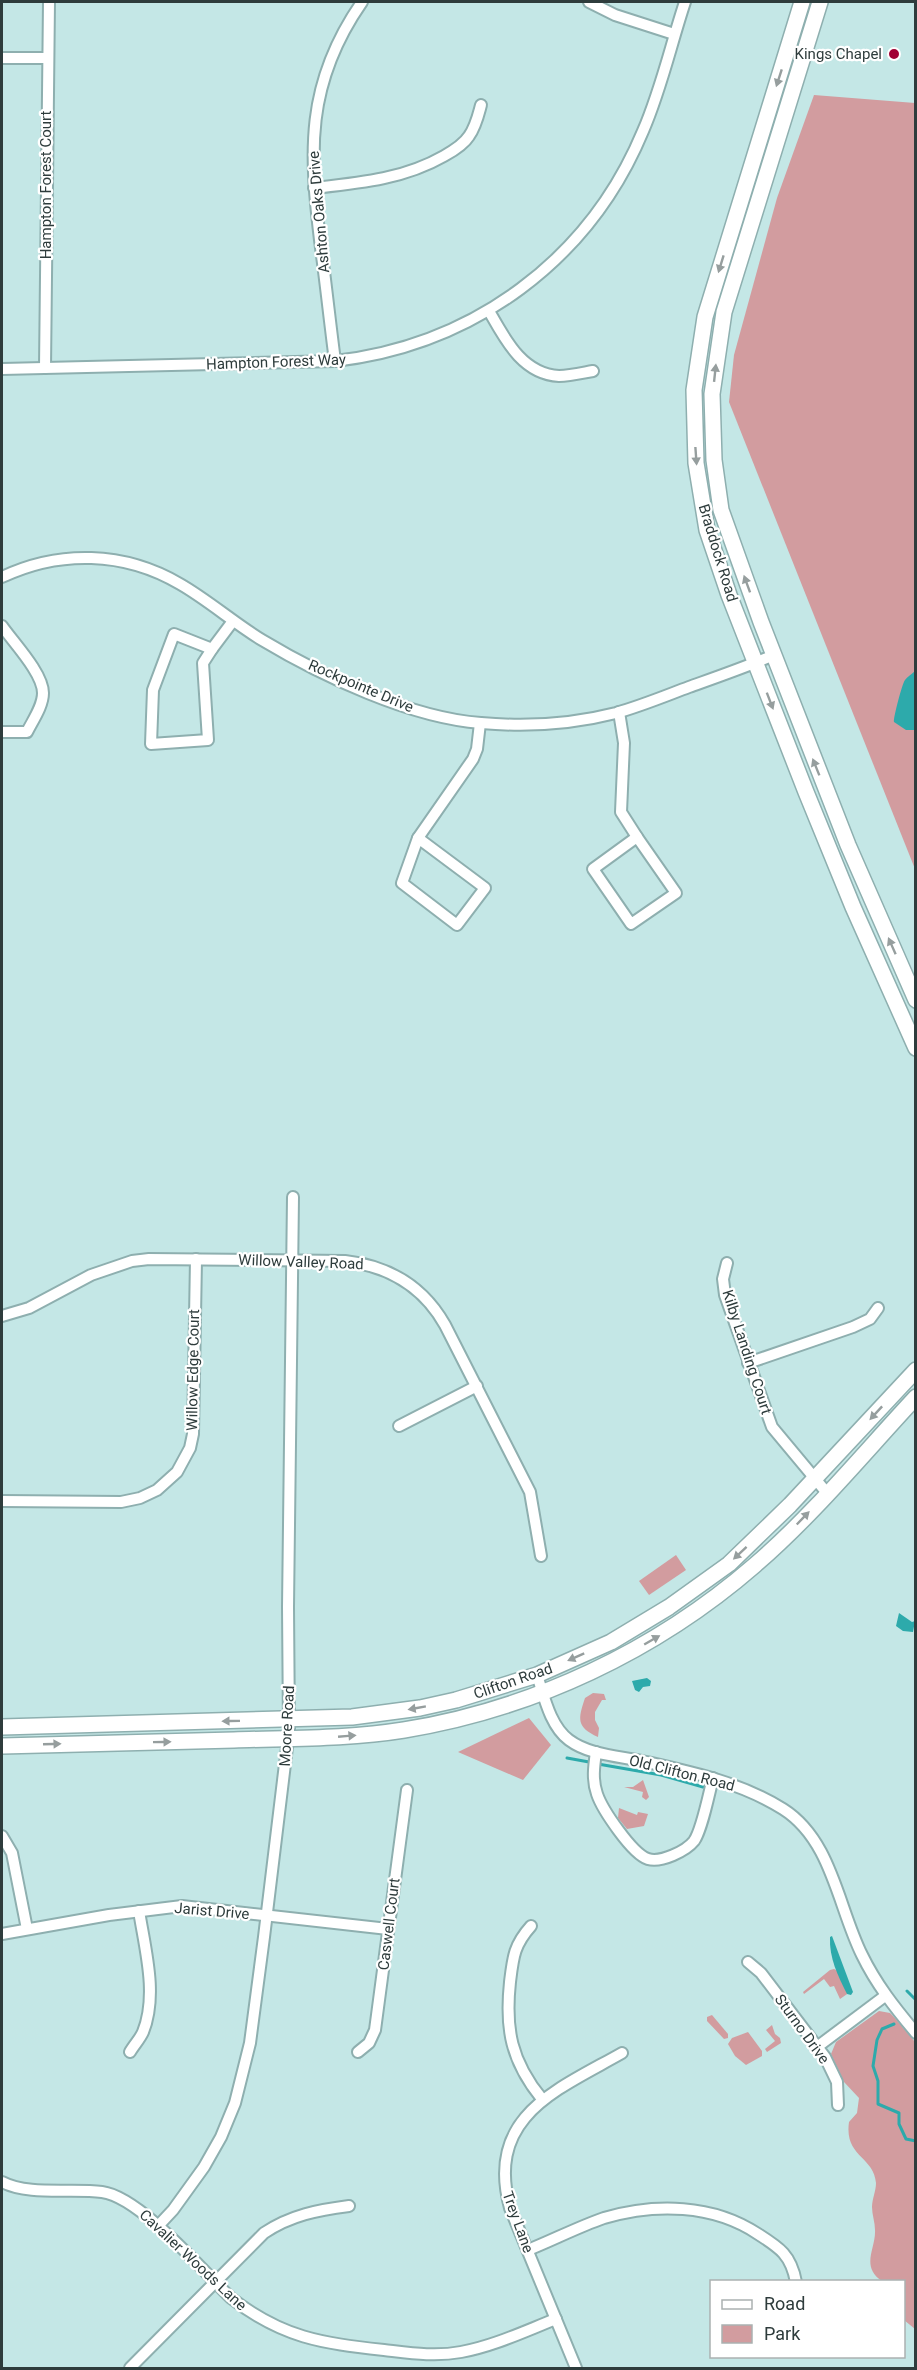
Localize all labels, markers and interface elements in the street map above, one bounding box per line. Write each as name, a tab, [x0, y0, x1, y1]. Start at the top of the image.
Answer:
place label: Kings Chapel	[795, 45, 882, 63]
marker: Kings Chapel	[887, 47, 901, 61]
one-way arrow	[774, 69, 783, 87]
street label: Hampton Forest Court	[37, 111, 55, 259]
street label: Ashton Oaks Drive	[305, 150, 333, 274]
one-way arrow	[716, 255, 725, 273]
street label: Hampton Forest Way	[206, 351, 346, 373]
one-way arrow	[710, 364, 719, 383]
one-way arrow	[691, 446, 700, 465]
street label: Braddock Road	[695, 502, 741, 604]
one-way arrow	[742, 575, 752, 593]
street label: Rockpointe Drive	[306, 656, 416, 716]
one-way arrow	[766, 692, 775, 710]
one-way arrow	[811, 757, 821, 775]
one-way arrow	[887, 937, 897, 955]
street label: Willow Valley Road	[238, 1251, 364, 1273]
street label: Kilby Landing Court	[718, 1287, 776, 1417]
street label: Willow Edge Court	[183, 1309, 203, 1431]
one-way arrow	[869, 1406, 883, 1421]
one-way arrow	[796, 1510, 810, 1525]
one-way arrow	[733, 1546, 748, 1559]
one-way arrow	[644, 1634, 660, 1645]
one-way arrow	[568, 1653, 585, 1662]
street label: Clifton Road	[471, 1659, 555, 1703]
street label: Moore Road	[276, 1685, 298, 1767]
one-way arrow	[407, 1704, 426, 1713]
one-way arrow	[221, 1717, 240, 1726]
one-way arrow	[337, 1731, 356, 1741]
one-way arrow	[152, 1737, 171, 1746]
one-way arrow	[43, 1740, 62, 1749]
street label: Old Clifton Road	[627, 1751, 737, 1795]
street label: Caswell Court	[374, 1877, 404, 1971]
street label: Jarist Drive	[174, 1899, 250, 1923]
street label: Sturno Drive	[771, 1991, 833, 2067]
street label: Trey Lane	[499, 2189, 538, 2255]
street label: Cavalier Woods Lane	[136, 2206, 250, 2314]
legend	[710, 2280, 905, 2358]
text: Road	[764, 2293, 805, 2314]
text: Park	[764, 2323, 801, 2344]

